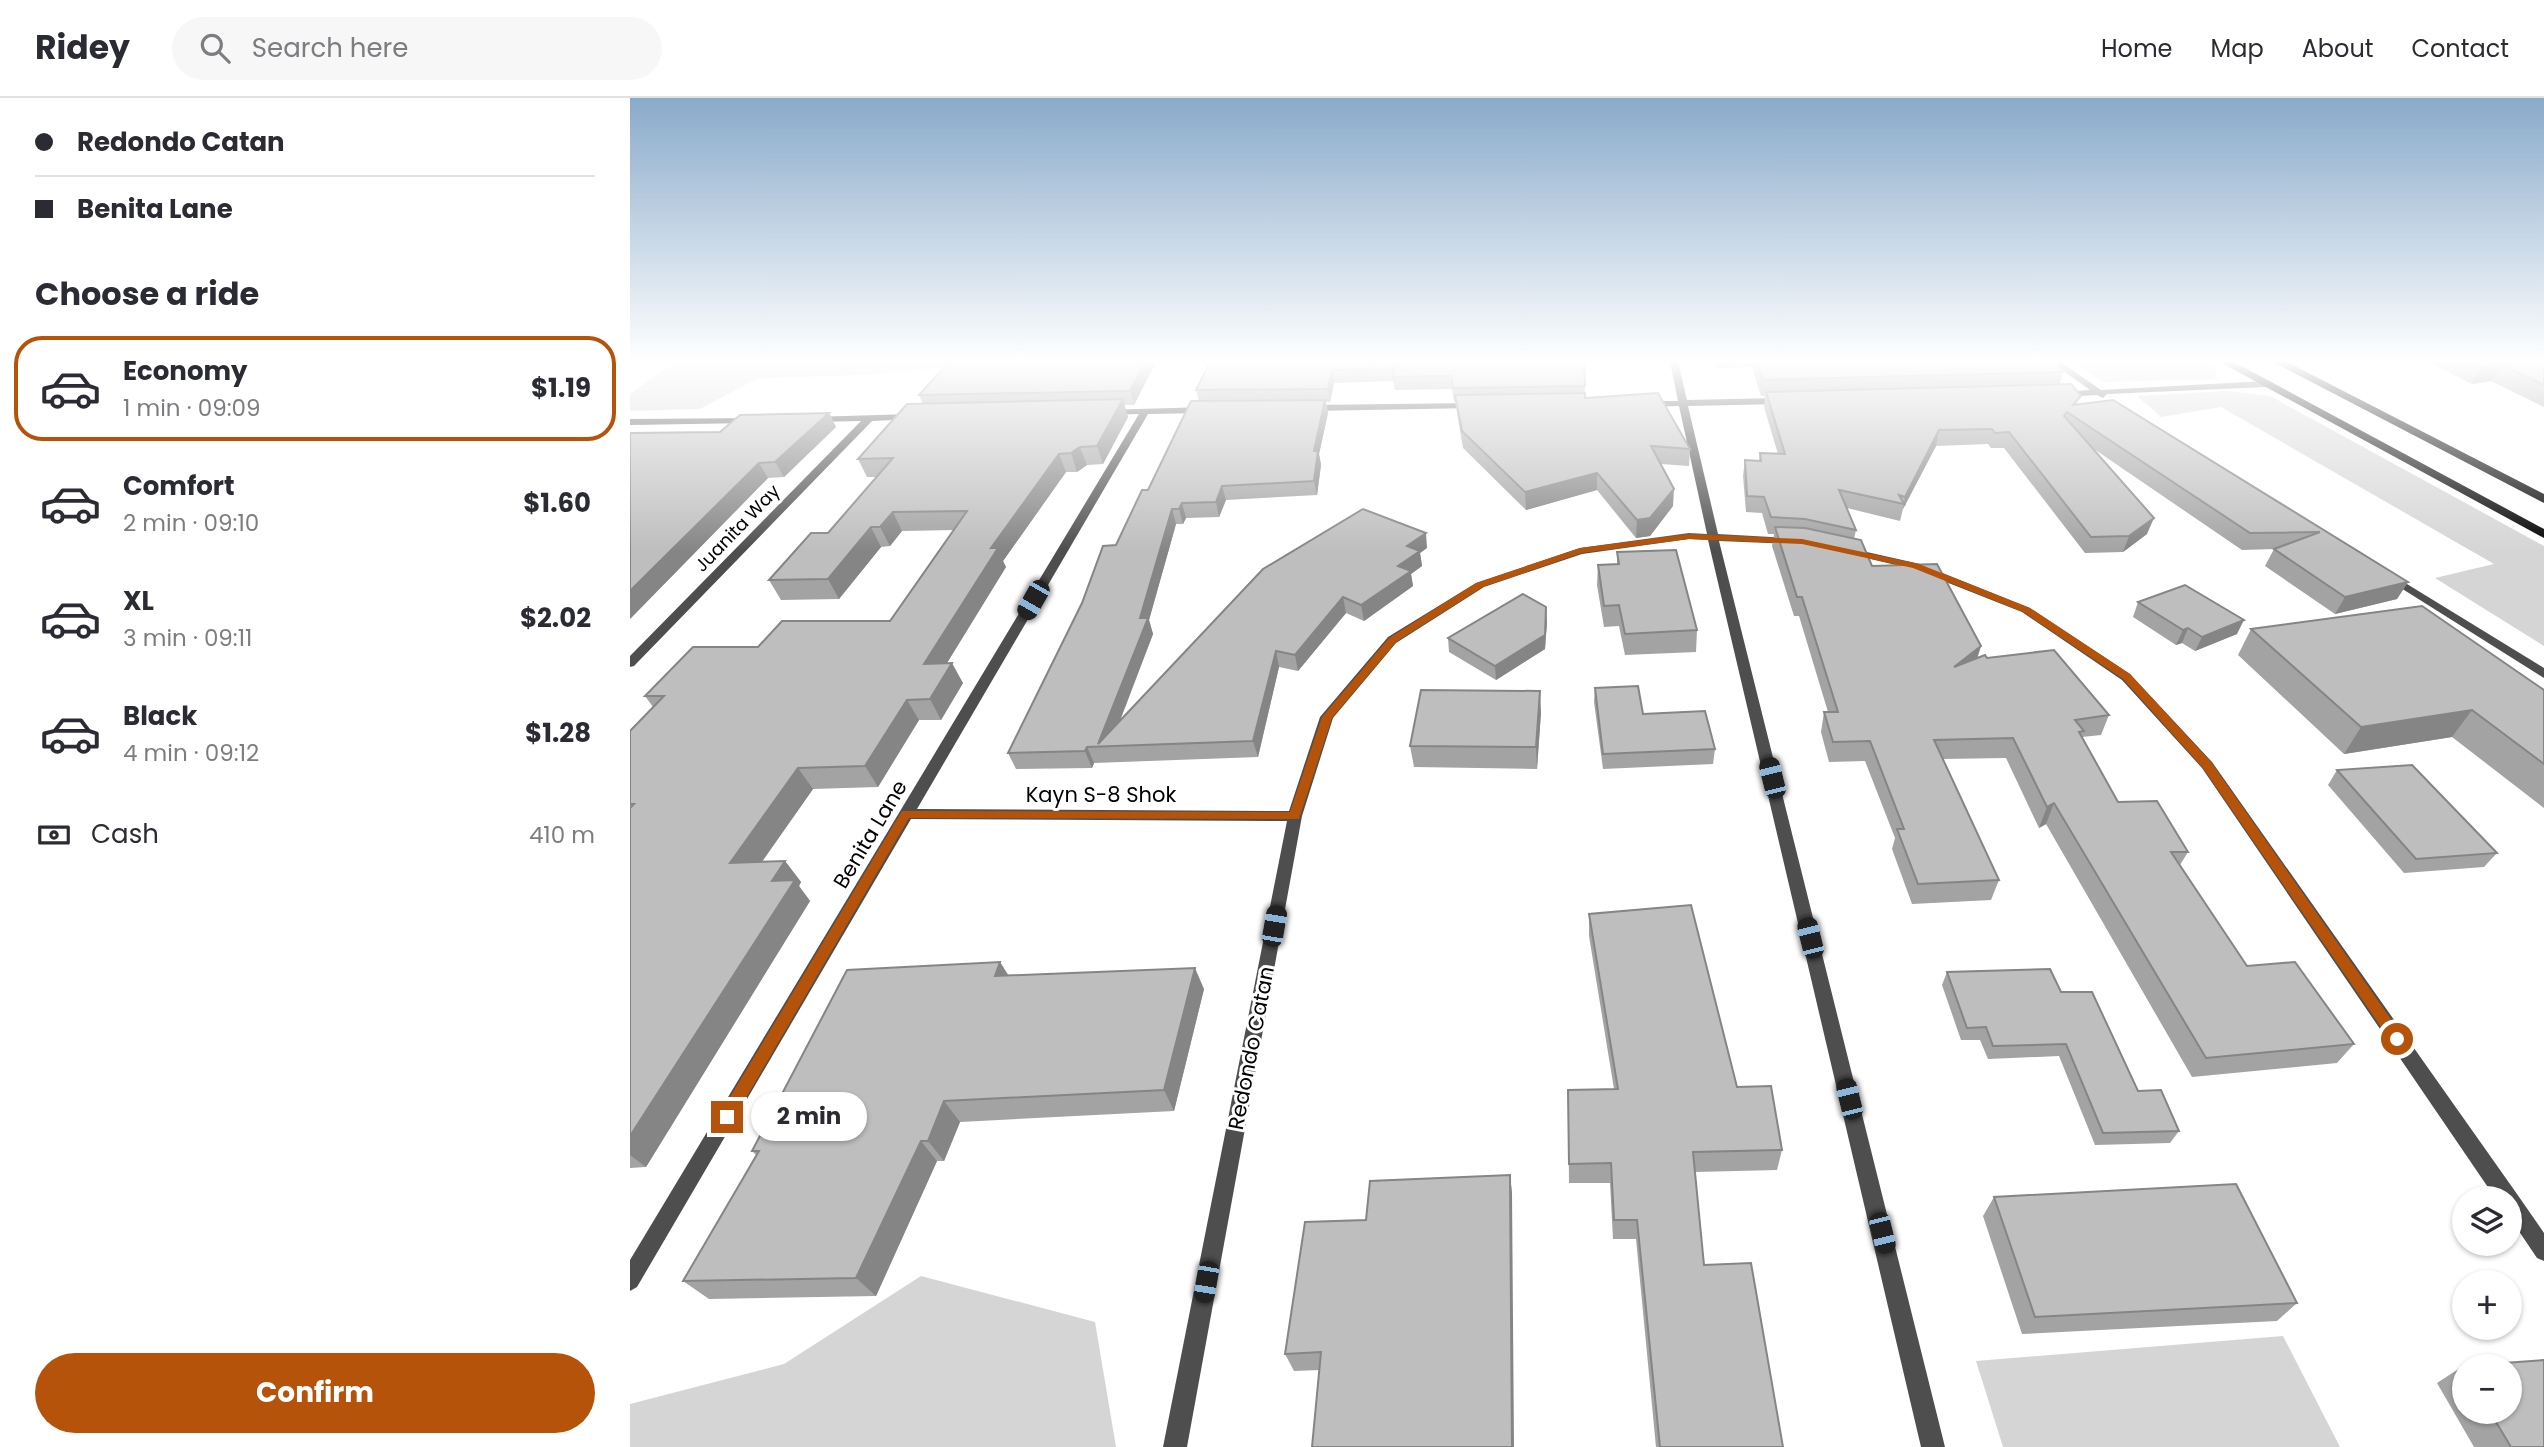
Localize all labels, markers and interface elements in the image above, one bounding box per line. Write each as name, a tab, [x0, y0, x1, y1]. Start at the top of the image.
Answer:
search box	[172, 17, 662, 80]
text: Ridey	[35, 24, 130, 71]
icon: search	[196, 29, 234, 67]
text: Search here	[252, 30, 408, 66]
text: Home	[2101, 32, 2173, 65]
text: Map	[2211, 32, 2264, 65]
text: About	[2302, 32, 2373, 65]
text: Contact	[2411, 32, 2509, 65]
text: Redondo Catan	[77, 124, 285, 160]
text: Benita Lane	[77, 191, 233, 227]
text: Choose a ride	[35, 271, 259, 316]
text: Economy	[123, 353, 247, 389]
icon: car	[39, 357, 102, 420]
text: $1.19	[531, 370, 591, 406]
text: 1 min · 09:09	[123, 392, 261, 424]
text: Comfort	[123, 468, 235, 504]
icon: car	[39, 472, 102, 535]
street label: Juanita Way	[689, 479, 785, 577]
text: $1.60	[523, 485, 591, 521]
text: 2 min · 09:10	[123, 507, 259, 539]
car	[1014, 577, 1053, 623]
text: XL	[123, 583, 154, 619]
icon: car	[39, 587, 102, 650]
text: $2.02	[520, 600, 591, 636]
text: 3 min · 09:11	[123, 622, 252, 654]
text: Black	[123, 698, 197, 734]
icon: car	[39, 702, 102, 765]
text: $1.28	[525, 715, 591, 751]
text: 4 min · 09:12	[123, 737, 259, 769]
car	[1757, 755, 1788, 801]
street label: Benita Lane	[826, 774, 914, 894]
street label: Kayn S-8 Shok	[1026, 780, 1176, 809]
icon: cash	[35, 816, 73, 854]
text: Cash	[91, 816, 159, 852]
text: 410 m	[529, 819, 595, 851]
car	[1261, 903, 1288, 949]
car	[1795, 915, 1826, 961]
street label: Redondo Catan	[1221, 964, 1281, 1132]
route start	[2381, 1023, 2413, 1055]
car	[1834, 1076, 1865, 1122]
callout: 2 min	[752, 1093, 867, 1142]
text: 2 min	[777, 1100, 841, 1132]
route end	[711, 1101, 743, 1133]
map controls	[2452, 1186, 2522, 1424]
button: layers	[2452, 1186, 2522, 1256]
car	[1867, 1210, 1898, 1256]
car	[1193, 1259, 1220, 1305]
button: +	[2452, 1270, 2522, 1340]
button: Confirm	[35, 1353, 595, 1433]
button: −	[2452, 1354, 2522, 1424]

